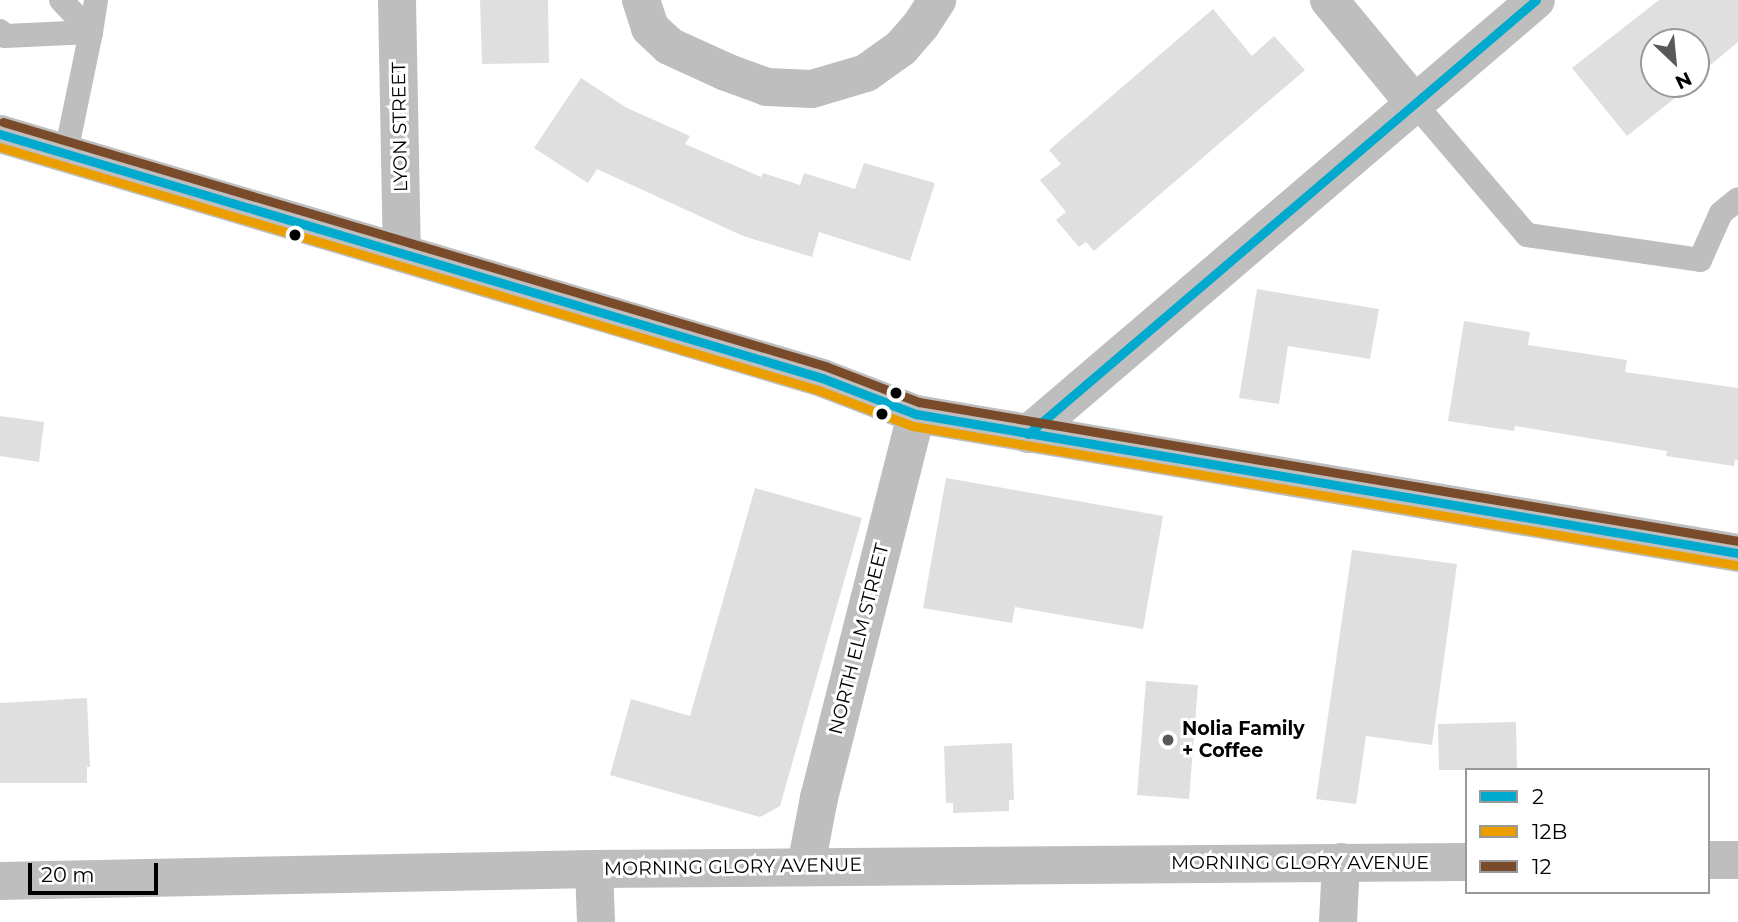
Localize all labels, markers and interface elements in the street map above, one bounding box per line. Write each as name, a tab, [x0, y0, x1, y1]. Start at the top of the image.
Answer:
north arrow	[1640, 28, 1710, 98]
street label: LYON STREET	[387, 62, 413, 192]
text: N	[1672, 67, 1695, 94]
unlabelled marker	[288, 228, 302, 242]
unlabelled marker	[889, 386, 903, 400]
unlabelled marker	[875, 407, 889, 421]
street label: NORTH ELM STREET	[824, 541, 894, 737]
place label: Nolia Family + Coffee	[1182, 718, 1305, 762]
marker: Nolia Family + Coffee	[1160, 732, 1176, 748]
legend	[1465, 768, 1710, 894]
text: 2	[1532, 784, 1544, 809]
text: 12B	[1532, 819, 1567, 844]
scale bar	[32, 848, 161, 892]
street label: MORNING GLORY AVENUE	[1171, 852, 1429, 874]
street label: MORNING GLORY AVENUE	[604, 853, 862, 881]
text: 12	[1532, 854, 1552, 879]
text: 20 m	[41, 862, 95, 887]

